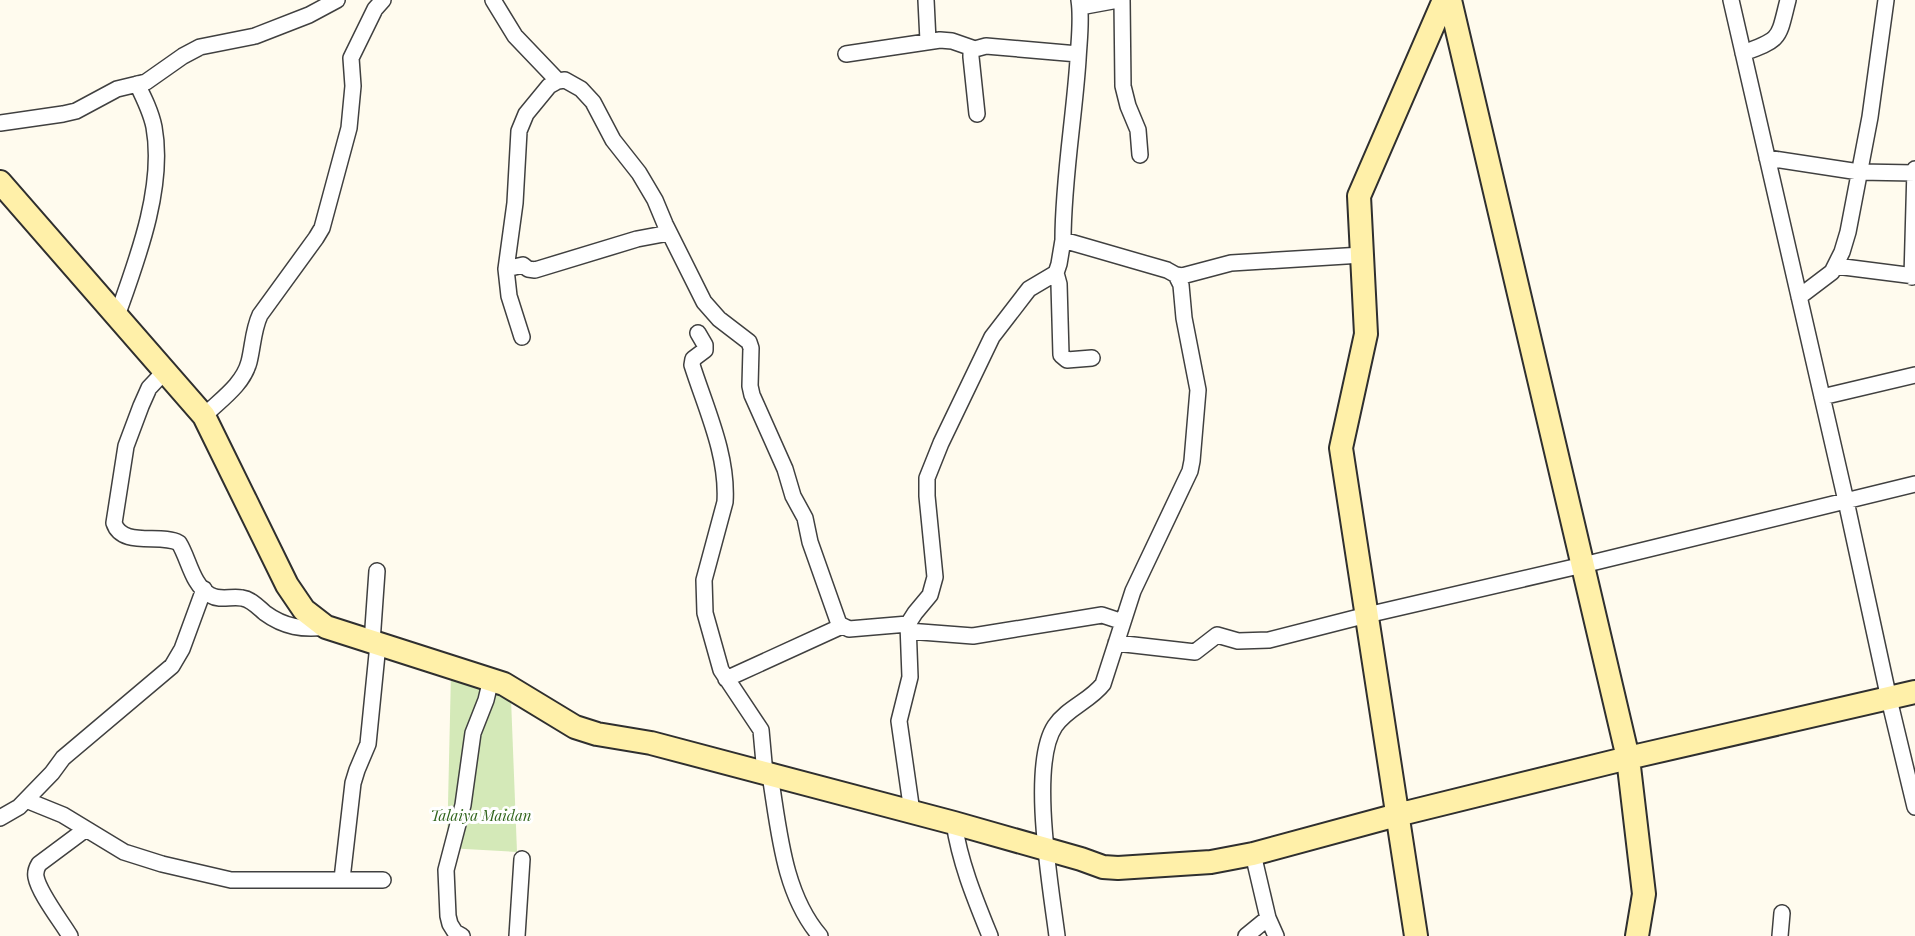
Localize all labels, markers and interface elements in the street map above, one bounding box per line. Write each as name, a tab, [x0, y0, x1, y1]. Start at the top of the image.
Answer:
park label: Talaiya Maidan	[431, 805, 532, 825]

